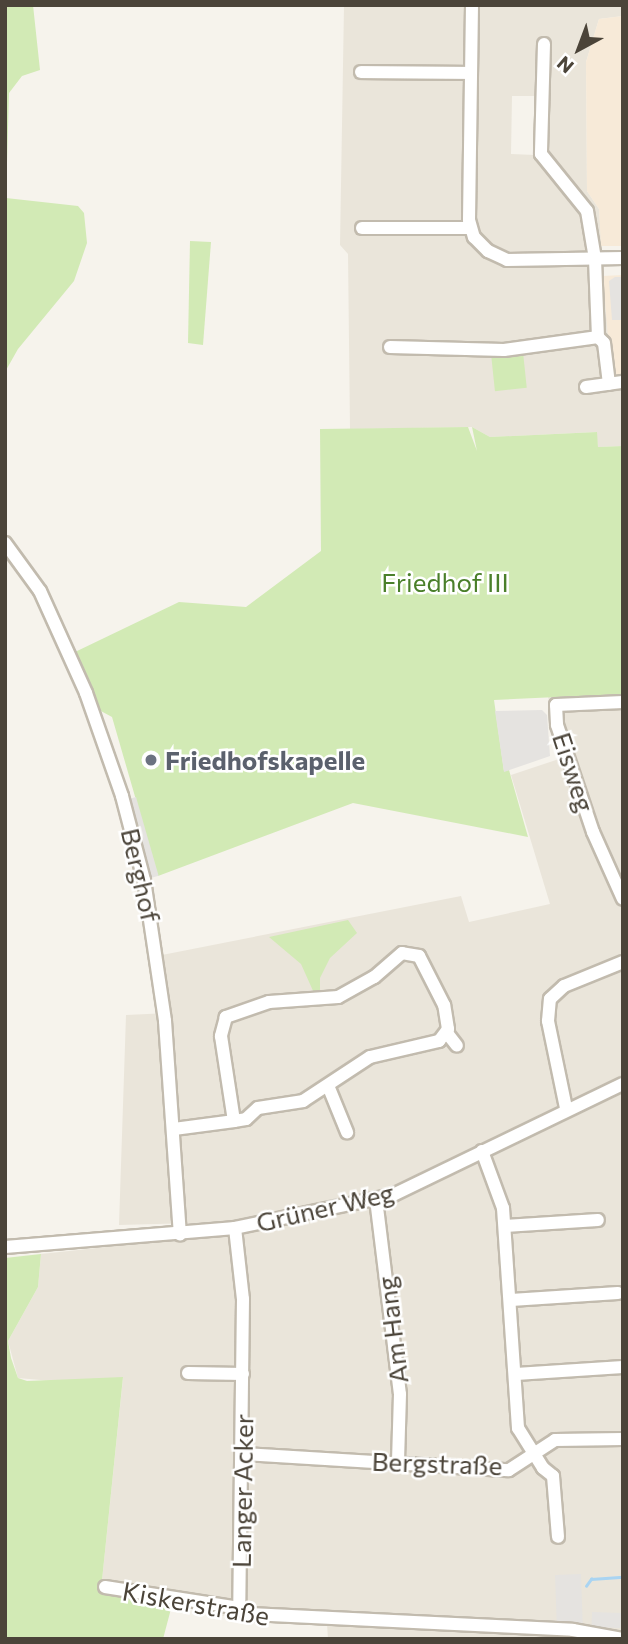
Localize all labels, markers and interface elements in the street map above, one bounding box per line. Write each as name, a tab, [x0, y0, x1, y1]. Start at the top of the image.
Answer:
north arrow	[544, 14, 614, 84]
text: N	[552, 52, 578, 79]
park label: Friedhof III	[381, 566, 509, 598]
street label: Eisweg	[547, 728, 601, 816]
place label: Friedhofskapelle	[165, 744, 365, 776]
marker: Friedhofskapelle	[143, 752, 159, 768]
street label: Berghof	[115, 825, 167, 925]
street label: Grüner Weg	[253, 1176, 397, 1238]
street label: Am Hang	[370, 1275, 414, 1385]
street label: Langer Acker	[225, 1414, 259, 1568]
street label: Bergstraße	[371, 1445, 503, 1481]
street label: Kiskerstraße	[120, 1575, 272, 1631]

